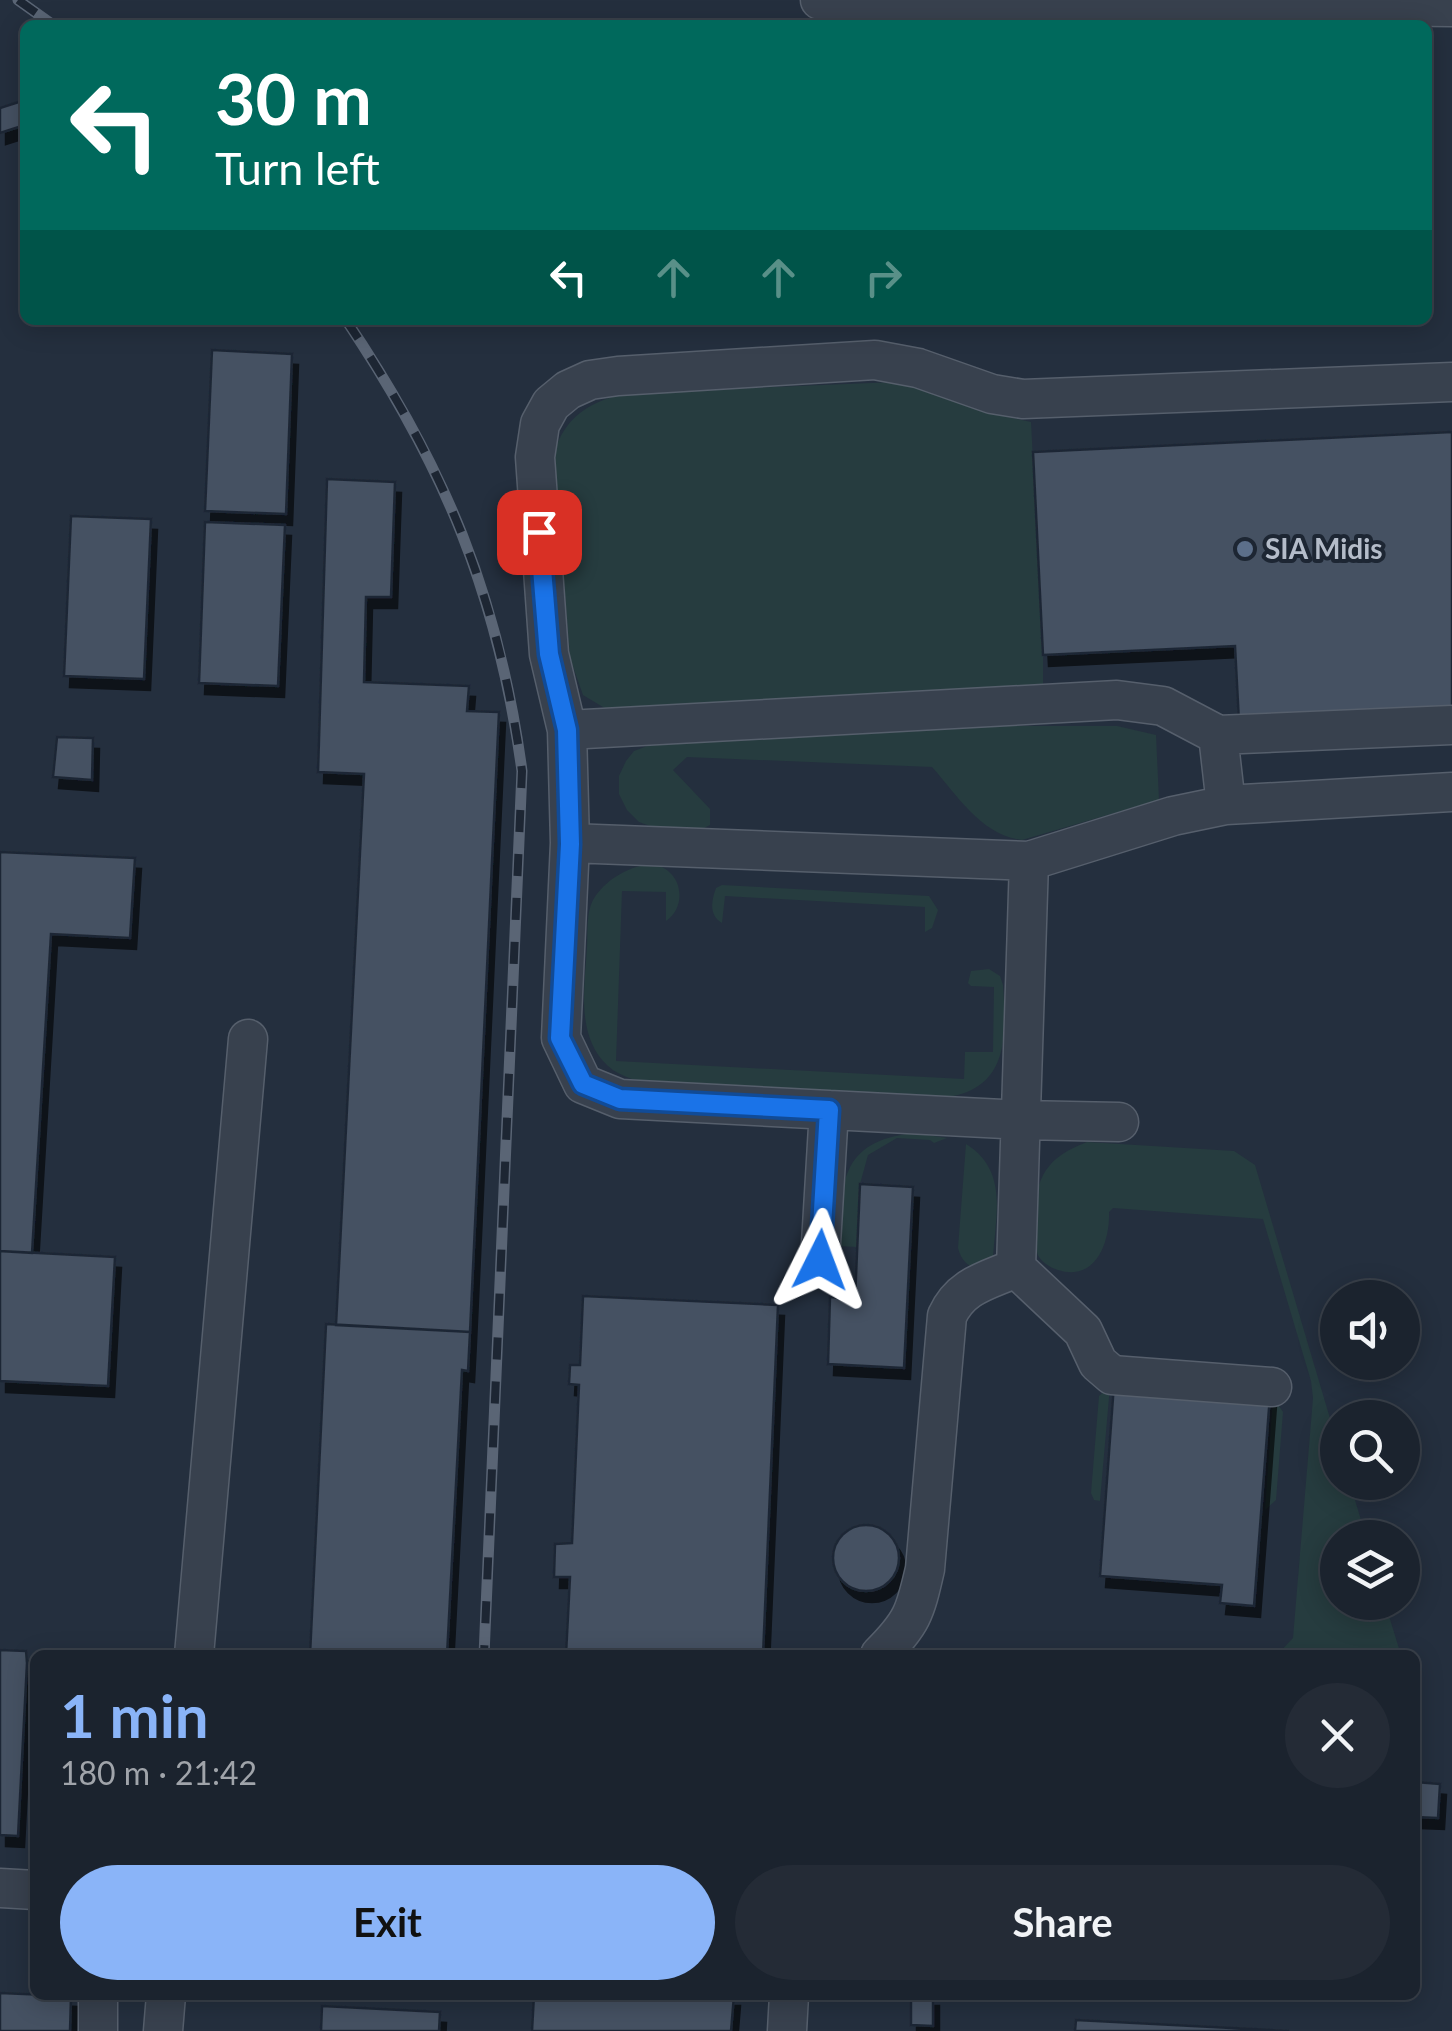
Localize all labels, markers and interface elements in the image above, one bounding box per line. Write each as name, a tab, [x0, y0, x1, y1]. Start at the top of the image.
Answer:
text: 30 m	[215, 56, 372, 140]
icon: left	[50, 60, 180, 190]
text: Turn left	[215, 141, 380, 195]
icon: left	[541, 250, 596, 305]
icon: ahead	[646, 250, 701, 305]
icon: ahead	[751, 250, 806, 305]
icon: right	[856, 250, 911, 305]
pin	[497, 490, 582, 575]
icon: arrive	[512, 505, 567, 560]
place label: SIA Midis	[1265, 531, 1383, 565]
marker: SIA Midis	[1234, 538, 1256, 560]
position arrow	[768, 1208, 872, 1312]
map controls	[1320, 1280, 1420, 1620]
button: sound	[1320, 1280, 1420, 1380]
button: search	[1320, 1400, 1420, 1500]
button: layers	[1320, 1520, 1420, 1620]
text: 1 min	[60, 1679, 209, 1751]
button: close	[1285, 1683, 1390, 1788]
text: 180 m · 21:42	[60, 1753, 257, 1792]
button: Exit	[60, 1865, 715, 1980]
button: Share	[735, 1865, 1390, 1980]

